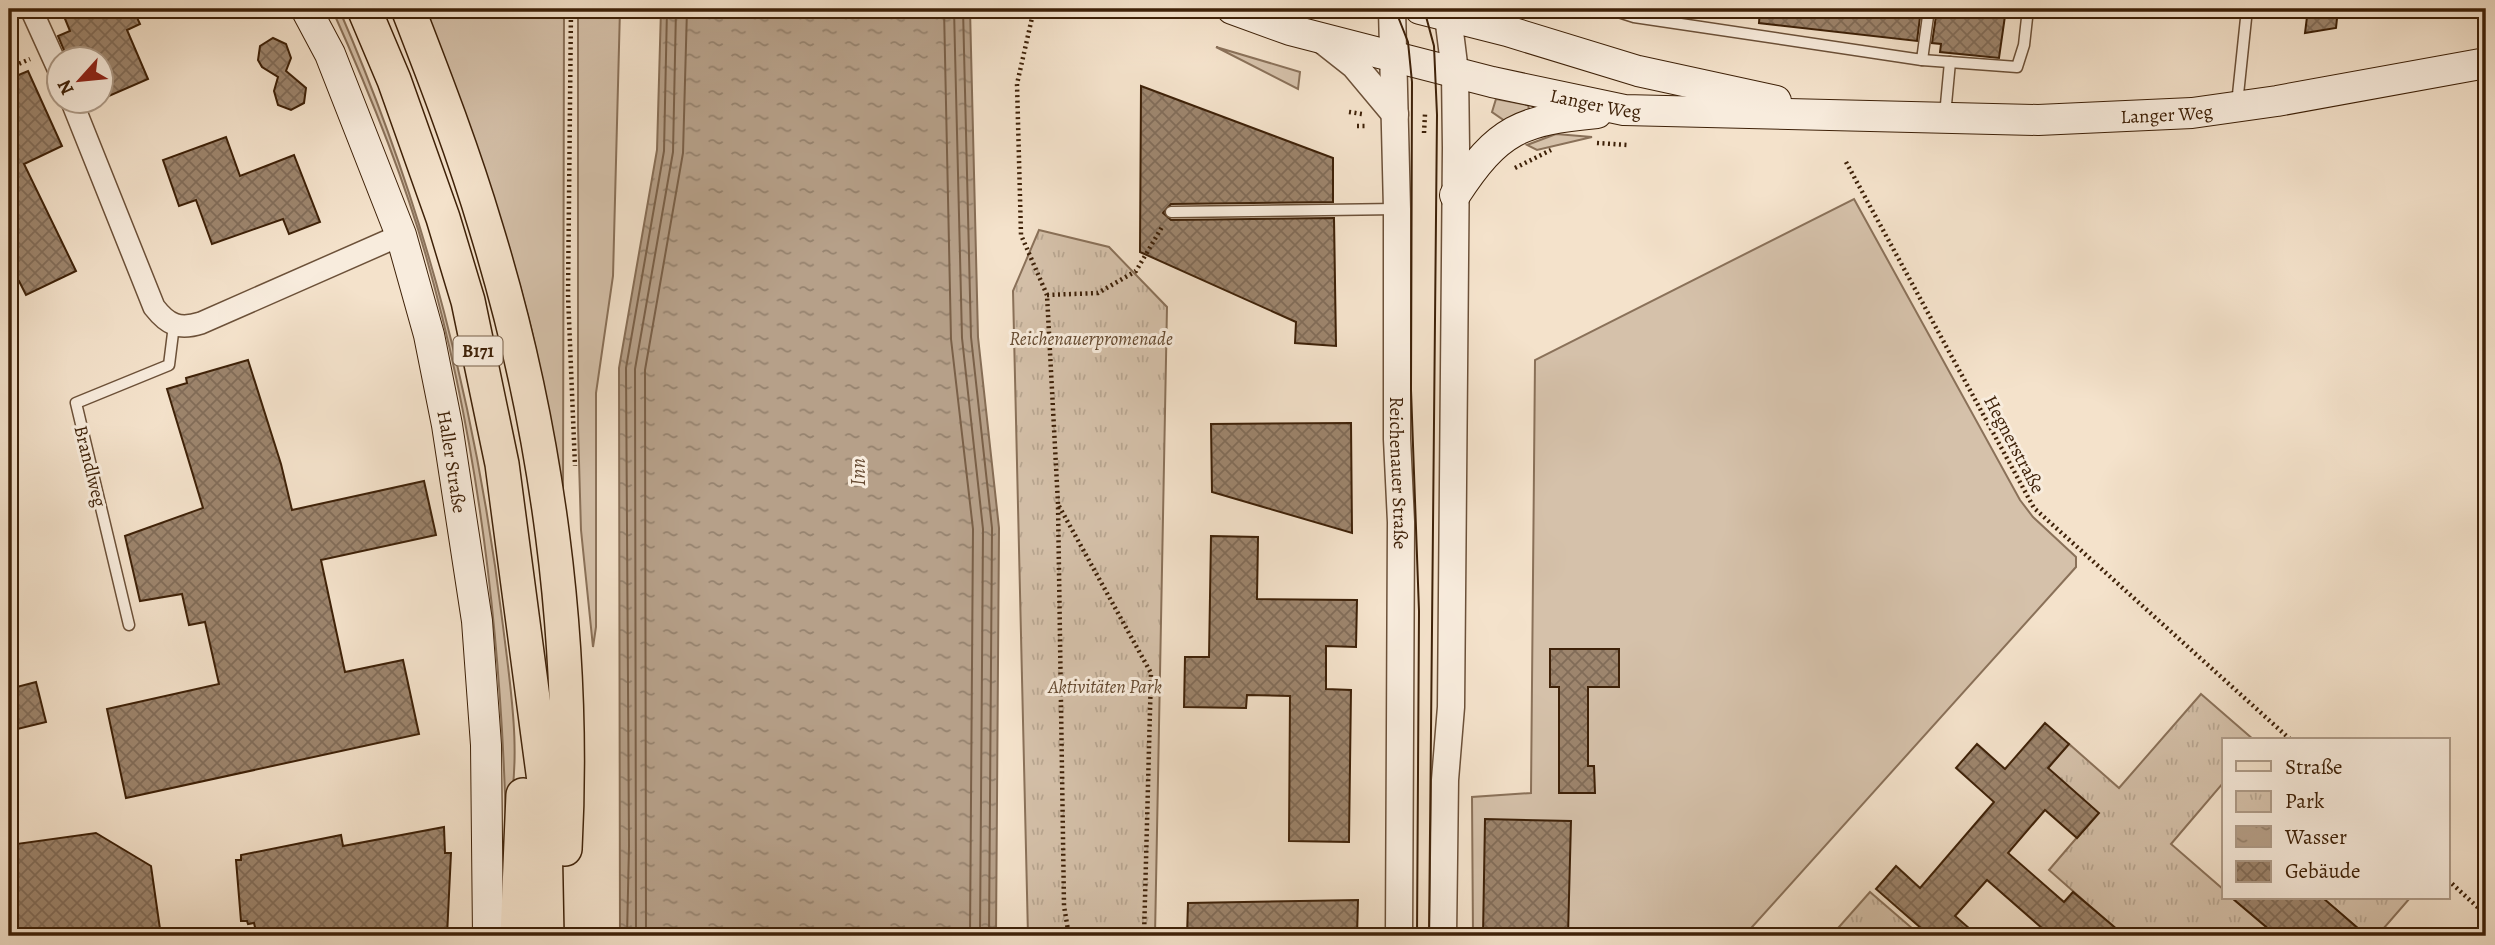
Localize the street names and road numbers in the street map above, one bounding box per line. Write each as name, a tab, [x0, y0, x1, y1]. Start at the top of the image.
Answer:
street label: Langer Weg	[1547, 83, 1642, 124]
street label: Langer Weg	[2120, 98, 2215, 130]
road number: B171	[454, 337, 503, 366]
street label: Hegnerstraße	[1977, 391, 2051, 498]
street label: Reichenauer Straße	[1383, 397, 1413, 549]
street label: Haller Straße	[430, 408, 472, 515]
street label: Brandlweg	[67, 423, 113, 510]

